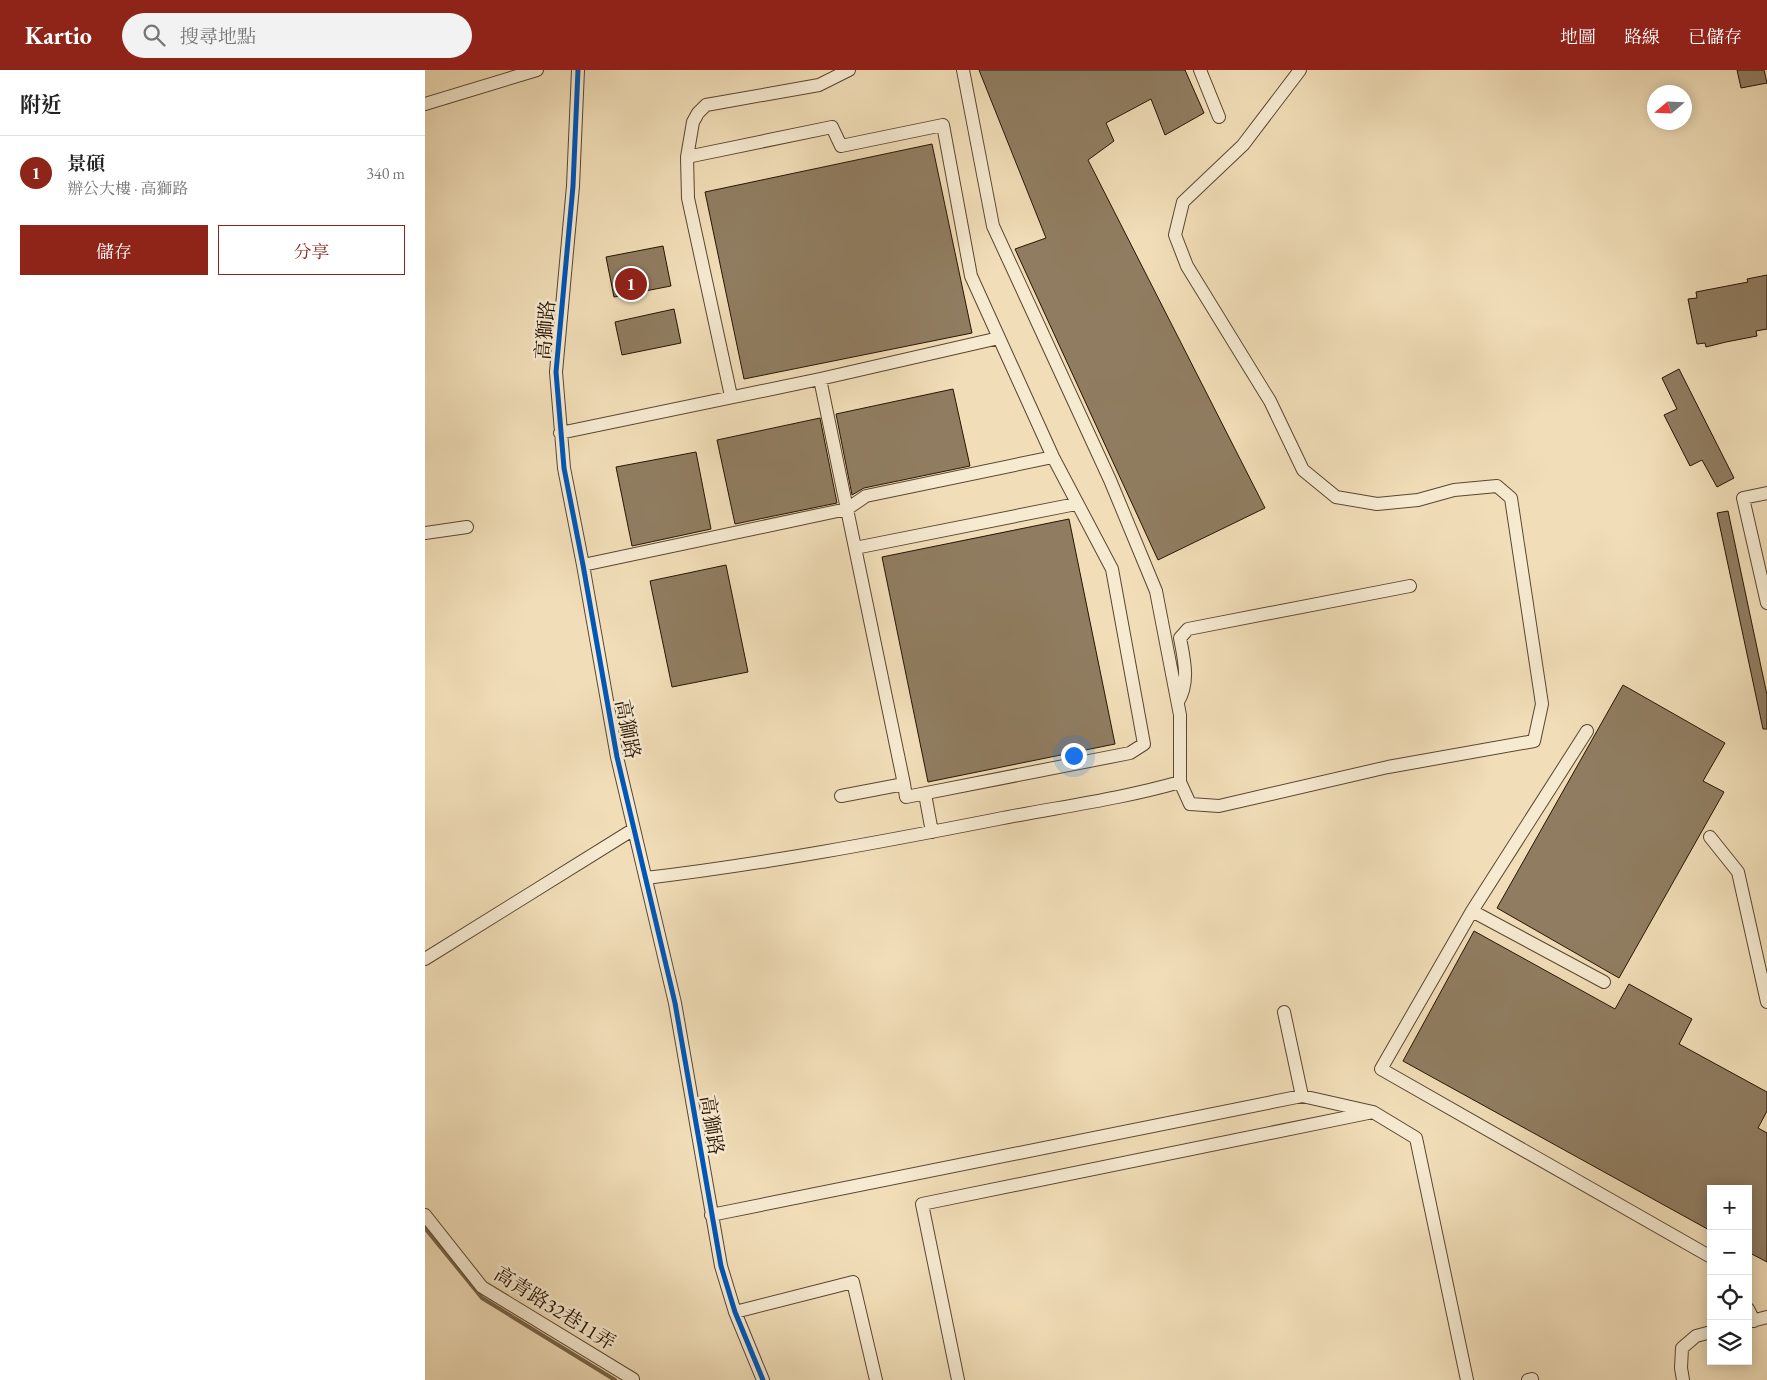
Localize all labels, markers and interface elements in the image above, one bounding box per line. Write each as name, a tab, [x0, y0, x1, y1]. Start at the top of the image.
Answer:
search box	[122, 13, 472, 58]
text: Kartio	[25, 20, 92, 51]
icon: search	[140, 21, 168, 49]
text: 搜尋地點	[180, 24, 256, 49]
text: 地圖	[1560, 25, 1596, 48]
text: 路線	[1624, 25, 1660, 48]
text: 已儲存	[1688, 25, 1742, 48]
north arrow	[1647, 85, 1692, 130]
text: 附近	[20, 91, 62, 118]
text: 景碩	[67, 151, 105, 176]
text: 1	[32, 163, 40, 184]
text: 340 m	[366, 163, 405, 184]
text: 辦公大樓 · 高獅路	[67, 178, 189, 199]
button: 儲存	[20, 225, 208, 275]
button: 分享	[218, 225, 405, 275]
pin: 1	[615, 265, 647, 303]
street label: 高獅路	[529, 299, 561, 361]
street label: 高獅路	[610, 697, 646, 761]
your location	[1061, 743, 1087, 769]
street label: 高獅路	[694, 1093, 730, 1157]
map controls	[1707, 1185, 1752, 1365]
button: +	[1707, 1185, 1752, 1230]
button: −	[1707, 1230, 1752, 1275]
street label: 高青路32巷11弄	[489, 1260, 621, 1356]
button: locate	[1707, 1275, 1752, 1320]
button: layers	[1707, 1320, 1752, 1365]

